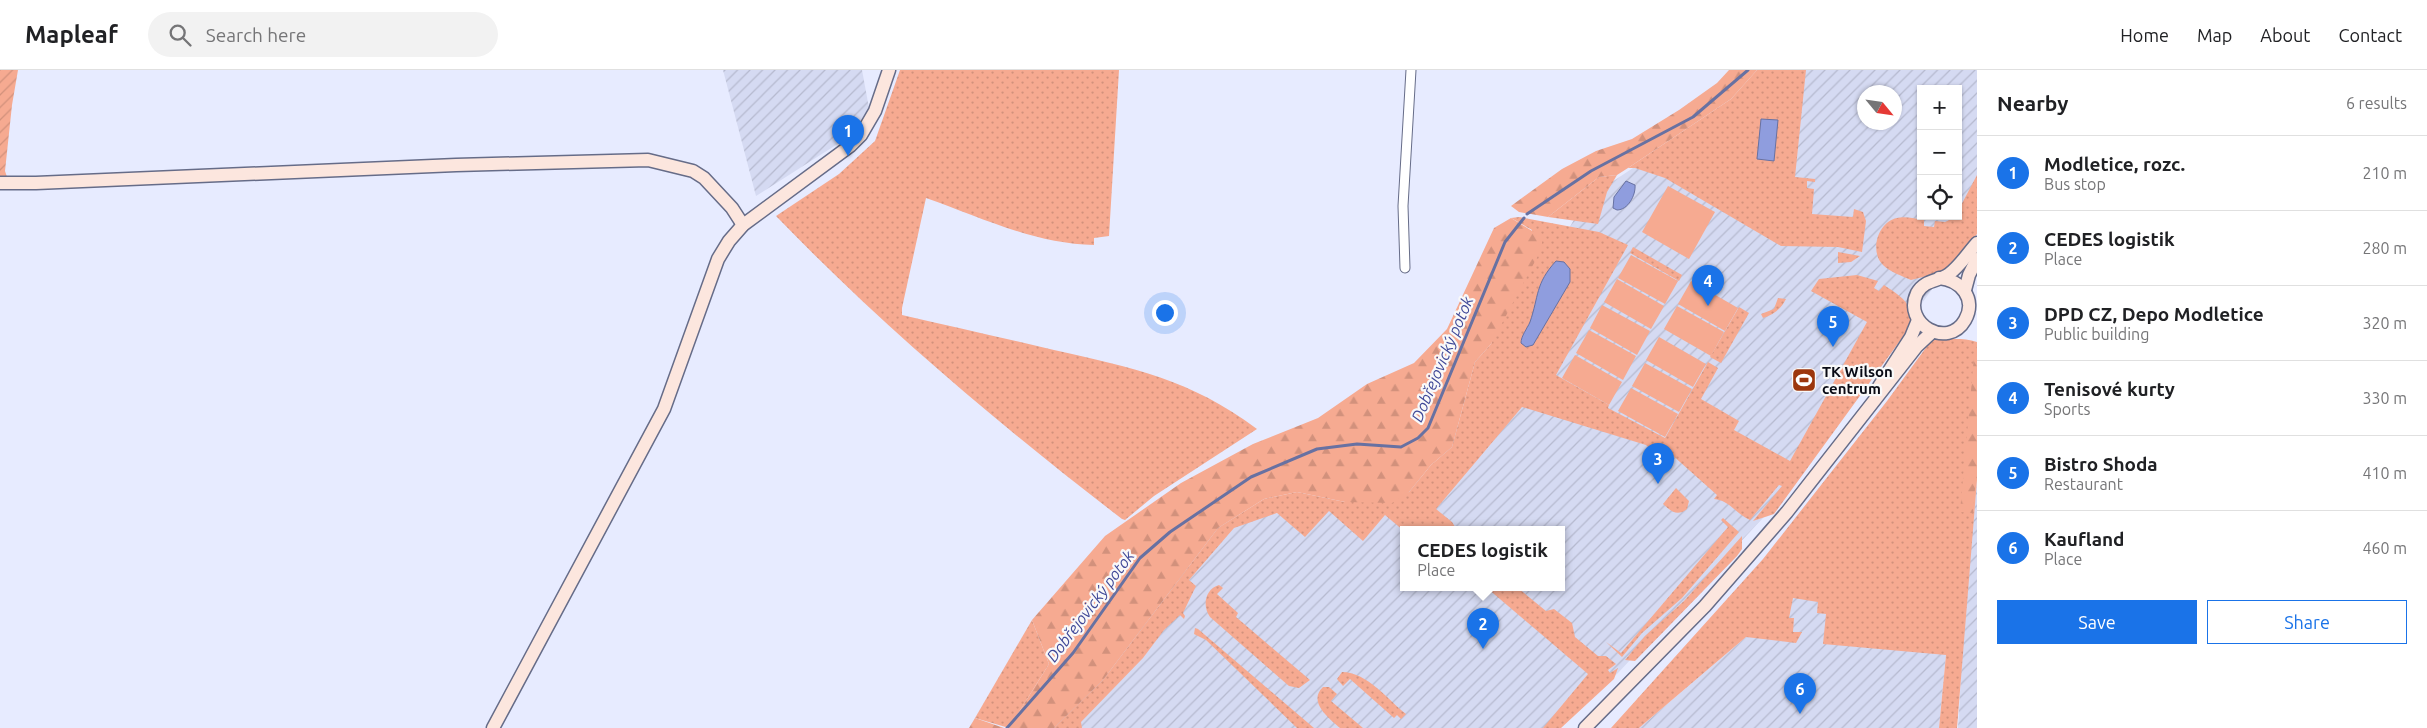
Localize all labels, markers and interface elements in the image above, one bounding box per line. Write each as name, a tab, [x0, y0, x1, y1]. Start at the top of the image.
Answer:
search box	[148, 12, 498, 57]
text: Mapleaf	[25, 21, 118, 48]
icon: search	[166, 21, 194, 49]
text: Search here	[206, 24, 306, 46]
text: Home	[2120, 25, 2169, 45]
text: Map	[2197, 25, 2232, 45]
text: About	[2260, 25, 2310, 45]
text: Contact	[2338, 25, 2402, 45]
north arrow	[1857, 85, 1902, 130]
map controls	[1917, 85, 1962, 220]
button: +	[1917, 85, 1962, 130]
text: Nearby	[1997, 91, 2068, 115]
text: 6 results	[2346, 94, 2407, 112]
pin: 1	[832, 115, 864, 156]
button: −	[1917, 130, 1962, 175]
text: Modletice, rozc.	[2044, 153, 2185, 175]
text: 1	[2008, 164, 2018, 182]
text: 210 m	[2362, 164, 2407, 182]
button: locate	[1917, 175, 1962, 220]
text: Bus stop	[2044, 175, 2106, 193]
text: CEDES logistik	[2044, 228, 2175, 250]
text: 2	[2008, 239, 2018, 257]
text: 280 m	[2362, 239, 2407, 257]
text: Place	[2044, 250, 2082, 268]
pin: 4	[1692, 265, 1724, 306]
water label: Dobřejovický potok	[1407, 293, 1477, 424]
your location	[1152, 300, 1178, 326]
text: DPD CZ, Depo Modletice	[2044, 303, 2264, 325]
pin: 5	[1817, 306, 1849, 347]
text: 3	[2008, 314, 2018, 332]
text: 320 m	[2362, 314, 2407, 332]
text: Public building	[2044, 325, 2149, 343]
place label: TK Wilson centrum	[1822, 363, 1893, 397]
sports icon: TK Wilson centrum	[1791, 367, 1817, 393]
text: Tenisové kurty	[2044, 378, 2175, 400]
text: 4	[2008, 389, 2018, 407]
text: 330 m	[2362, 389, 2407, 407]
text: Sports	[2044, 400, 2090, 418]
pin: 3	[1642, 443, 1674, 484]
text: Bistro Shoda	[2044, 453, 2158, 475]
text: 5	[2008, 464, 2018, 482]
text: 410 m	[2362, 464, 2407, 482]
text: Restaurant	[2044, 475, 2123, 493]
popup	[1400, 526, 1565, 591]
text: Kaufland	[2044, 528, 2125, 550]
text: CEDES logistik	[1417, 539, 1548, 561]
text: 6	[2008, 539, 2018, 557]
text: 460 m	[2362, 539, 2407, 557]
water label: Dobřejovický potok	[1042, 546, 1138, 665]
text: Place	[2044, 550, 2082, 568]
text: Place	[1417, 561, 1455, 579]
button: Save	[1997, 600, 2197, 644]
button: Share	[2207, 600, 2407, 644]
pin: 2	[1467, 608, 1499, 649]
pin: 6	[1784, 673, 1816, 714]

